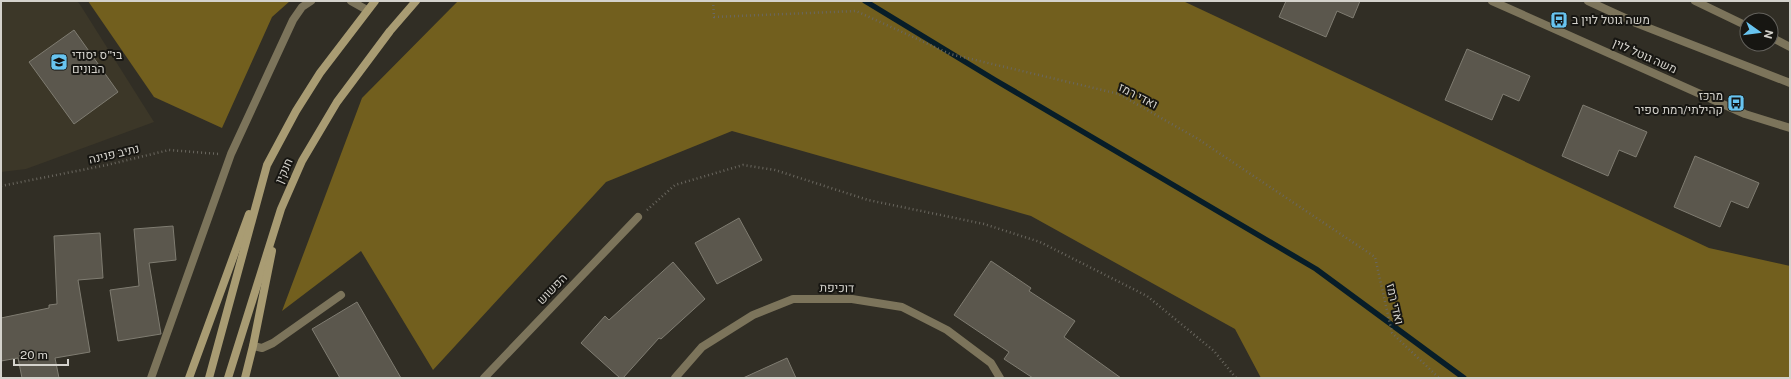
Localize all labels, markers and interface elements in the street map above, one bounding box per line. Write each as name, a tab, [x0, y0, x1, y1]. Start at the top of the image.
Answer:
bus stop icon: משה גוטל לוין ב	[1549, 10, 1569, 30]
north arrow	[1739, 12, 1779, 52]
place label: משה גוטל לוין ב	[1572, 13, 1650, 27]
text: N	[1762, 29, 1776, 40]
street label: משה גוטל לוין	[1611, 36, 1679, 76]
place label: בי"ס יסודי הבונים	[72, 48, 123, 76]
school or university icon: בי"ס יסודי הבונים	[49, 52, 69, 72]
street label: ואדי רמז	[1116, 80, 1160, 112]
place label: מרכז קהילתי/רמת ספיר	[1635, 89, 1723, 117]
bus stop icon: מרכז קהילתי/רמת ספיר	[1726, 93, 1746, 113]
street label: נתיב פנינה	[87, 141, 141, 167]
street label: חנקין	[272, 156, 296, 186]
street label: הפשוש	[534, 271, 570, 307]
street label: דוכיפת	[819, 281, 855, 295]
street label: ואדי רמז	[1383, 282, 1407, 326]
scale bar	[14, 341, 68, 367]
text: 20 m	[20, 348, 48, 362]

